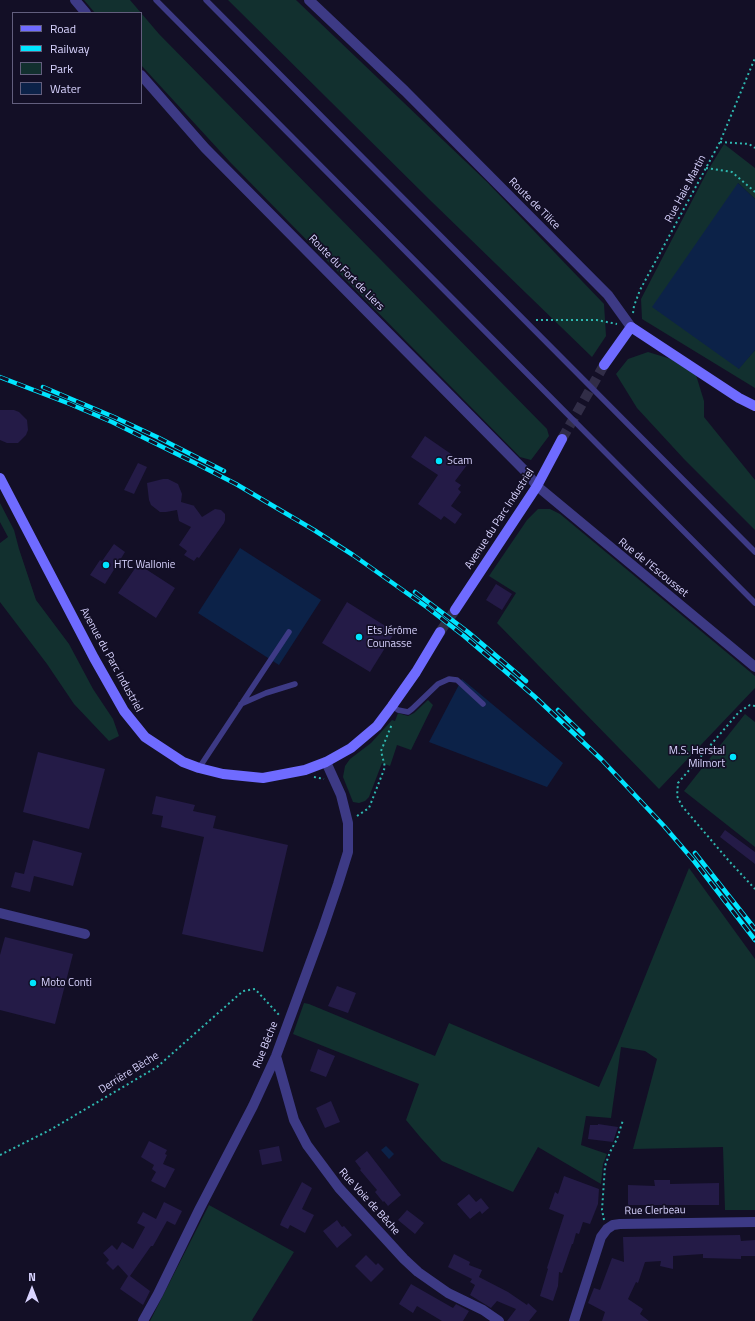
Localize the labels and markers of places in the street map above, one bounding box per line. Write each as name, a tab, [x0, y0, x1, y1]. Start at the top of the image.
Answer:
place label: Scam	[447, 454, 472, 468]
marker: Scam	[434, 456, 444, 466]
place label: HTC Wallonie	[114, 558, 175, 572]
marker: HTC Wallonie	[101, 560, 111, 570]
place label: Ets Jérôme Counasse	[367, 624, 417, 650]
marker: Ets Jérôme Counasse	[354, 632, 364, 642]
place label: M.S. Herstal Milmort	[669, 744, 725, 770]
marker: M.S. Herstal Milmort	[728, 752, 738, 762]
place label: Moto Conti	[41, 976, 92, 990]
marker: Moto Conti	[28, 978, 38, 988]

